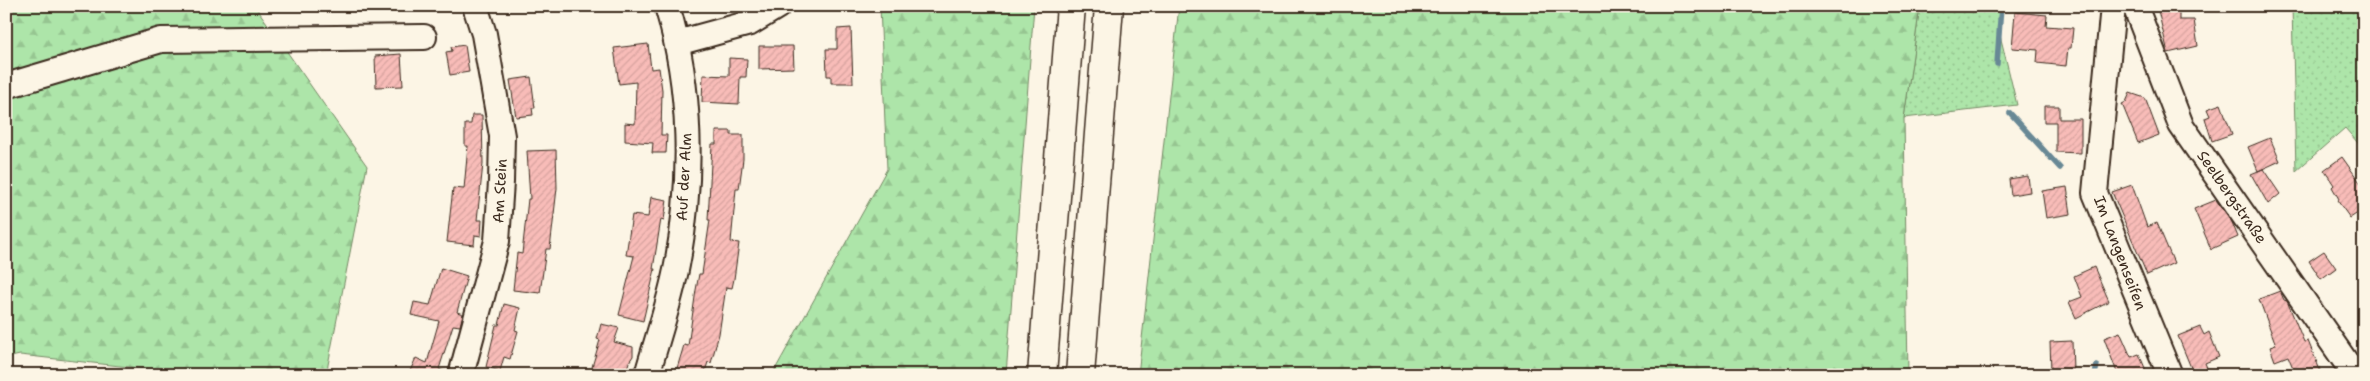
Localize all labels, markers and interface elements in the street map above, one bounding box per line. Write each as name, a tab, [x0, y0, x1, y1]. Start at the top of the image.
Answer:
street label: Auf der Alm	[672, 132, 696, 222]
street label: Seelbergstraße	[2192, 147, 2272, 247]
street label: Am Stein	[488, 158, 512, 224]
street label: Im Langenseifen	[2089, 193, 2151, 313]

